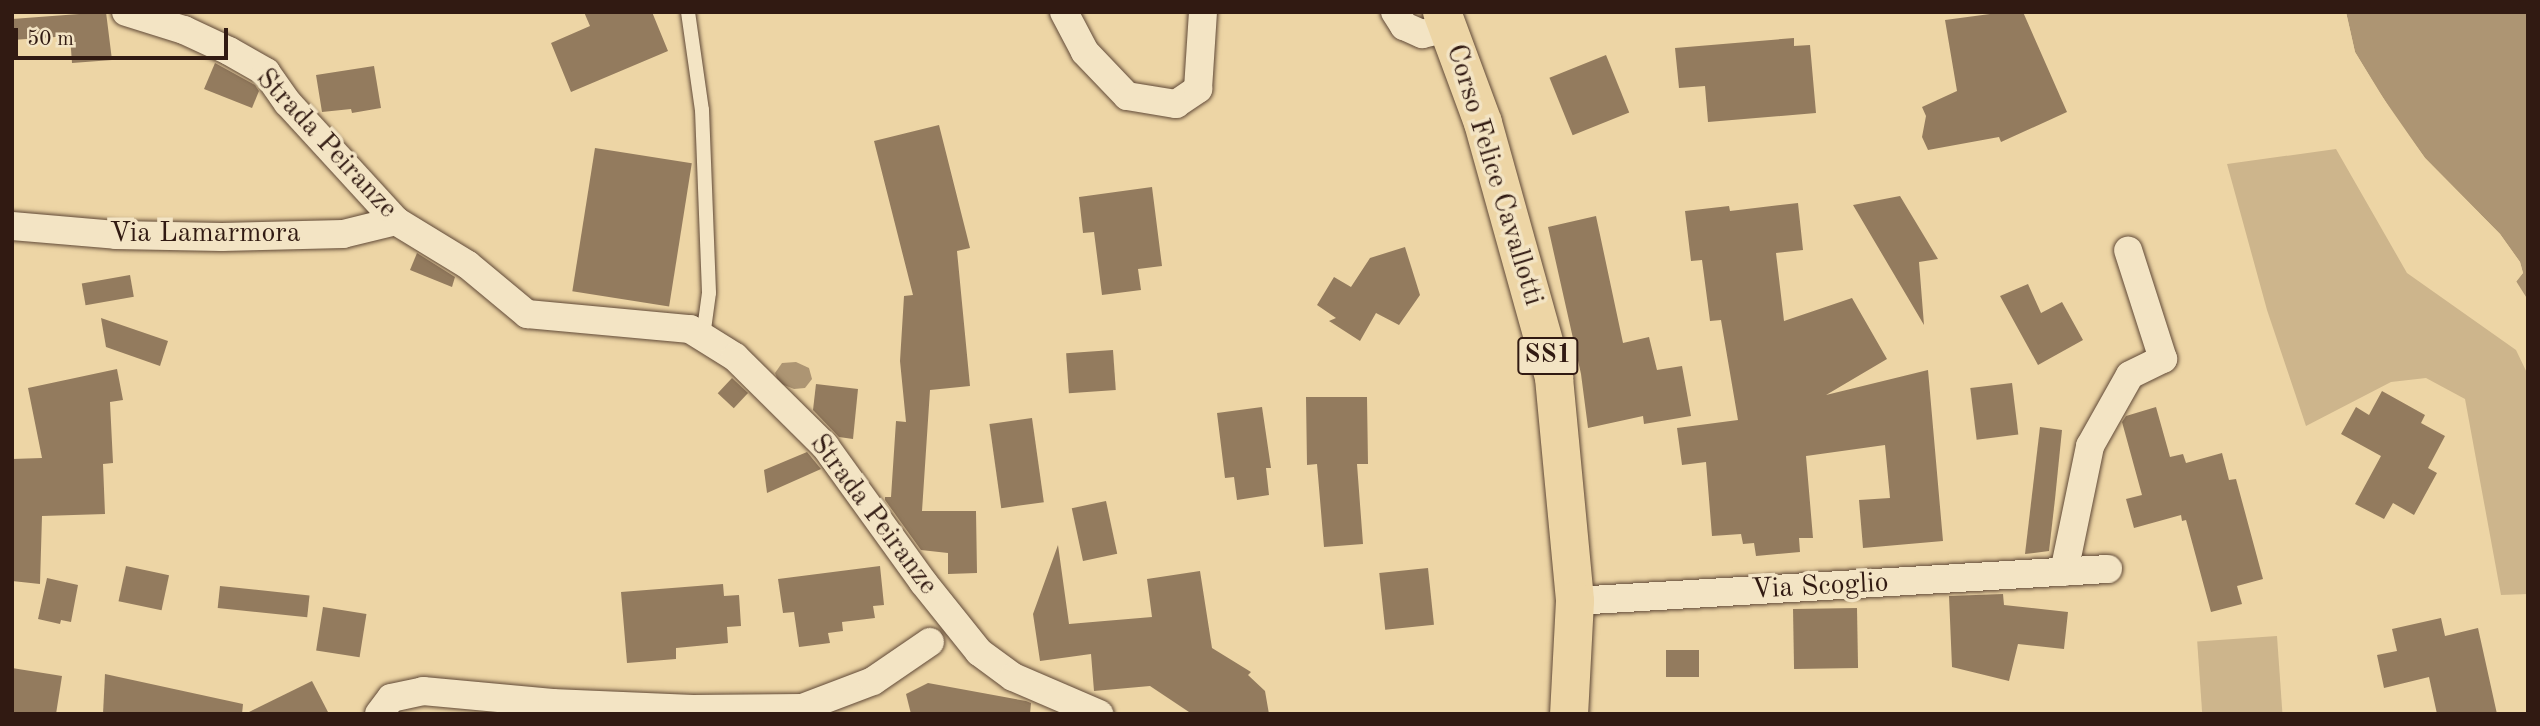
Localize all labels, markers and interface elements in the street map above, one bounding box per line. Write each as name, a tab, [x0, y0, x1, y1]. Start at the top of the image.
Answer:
scale bar	[18, 14, 231, 58]
text: 50 m	[27, 29, 74, 50]
street label: Corso Felice Cavallotti	[1438, 40, 1550, 310]
street label: Strada Peiranze	[248, 62, 404, 226]
street label: Via Lamarmora	[109, 217, 301, 251]
road number: SS1	[1516, 334, 1580, 378]
street label: Strada Peiranze	[802, 428, 944, 602]
street label: Via Scoglio	[1751, 567, 1889, 607]

